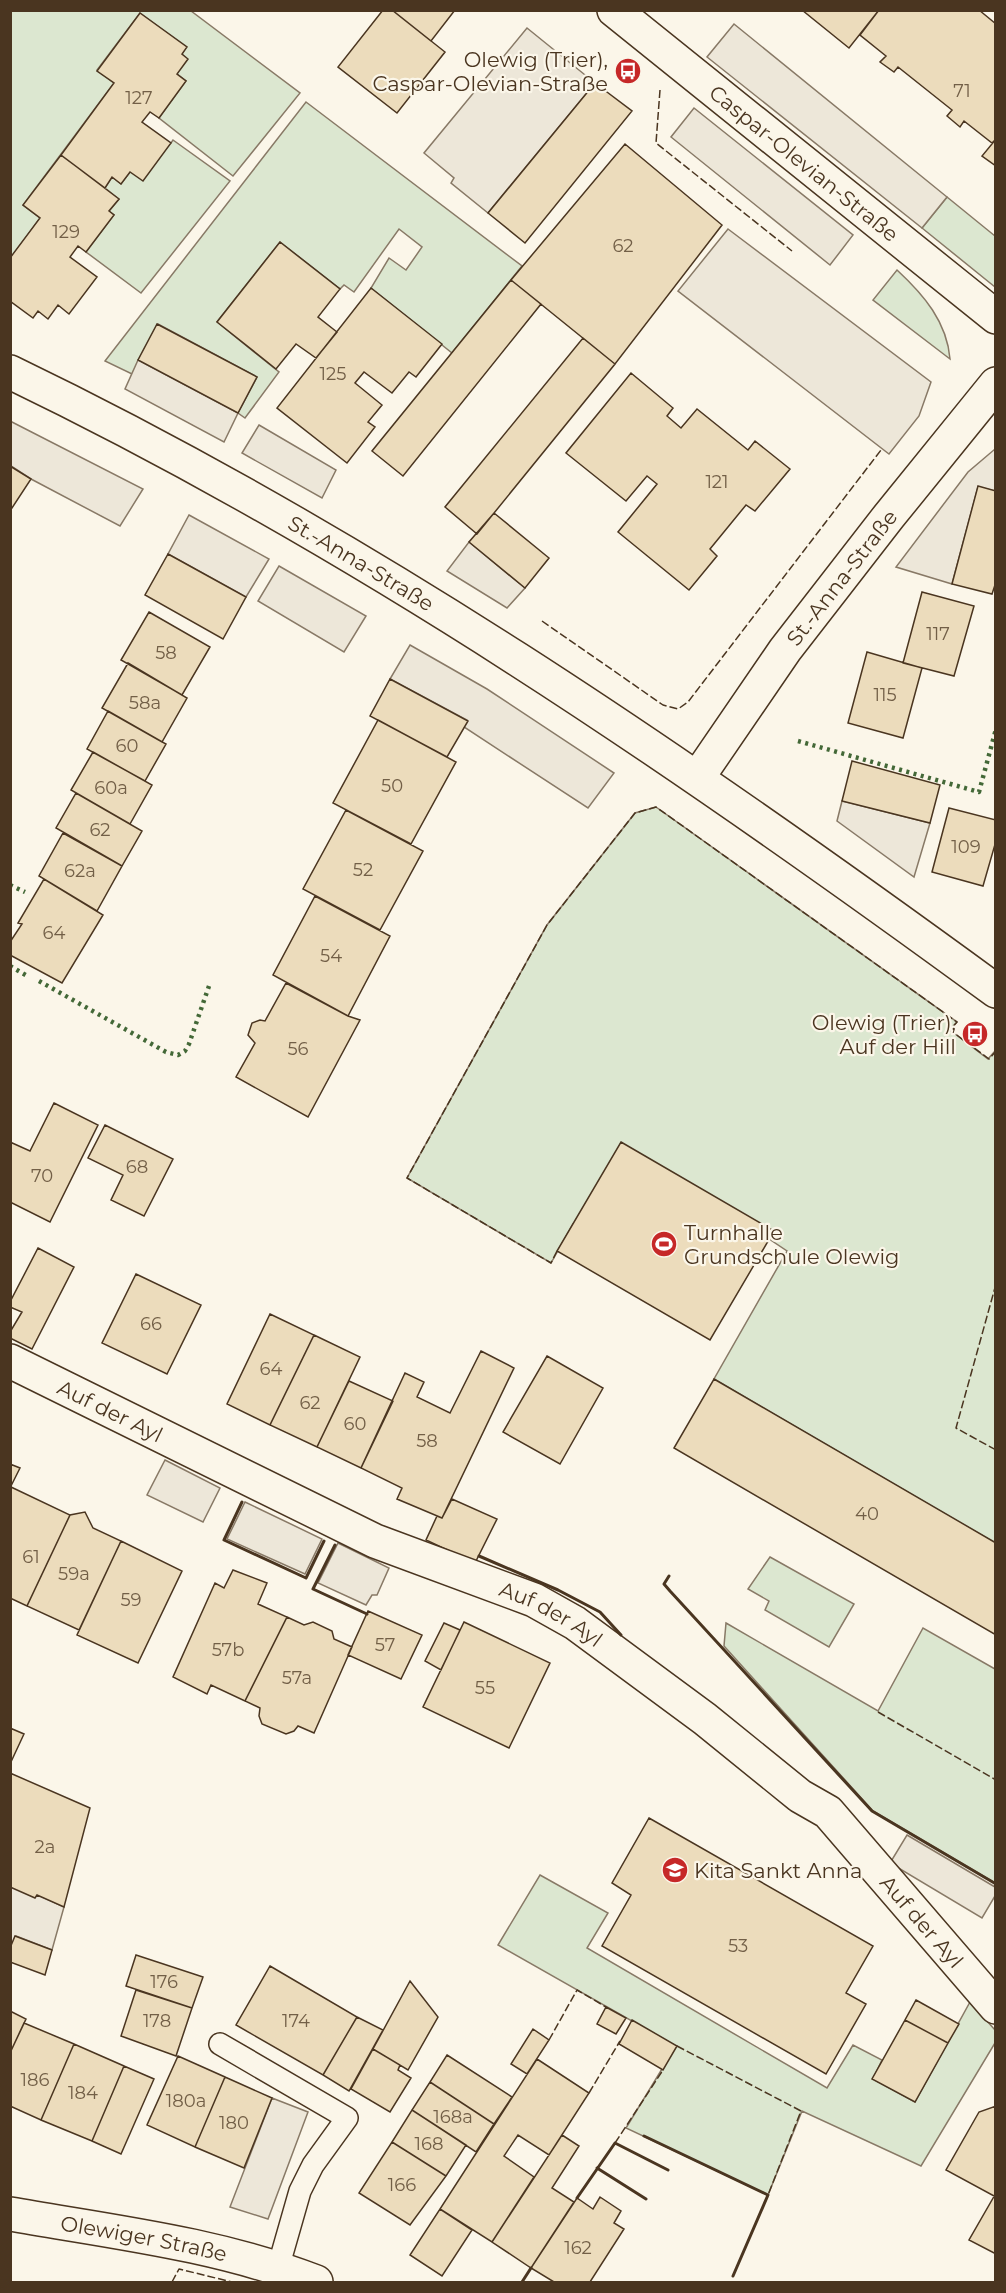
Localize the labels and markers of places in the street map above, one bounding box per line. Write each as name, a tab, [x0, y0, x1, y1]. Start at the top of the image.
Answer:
place label: Olewig (Trier), Caspar-Olevian-Straße	[373, 47, 608, 96]
bus stop icon: Olewig (Trier), Caspar-Olevian-Straße	[613, 56, 643, 86]
place label: Olewig (Trier), Auf der Hill	[812, 1010, 956, 1059]
bus stop icon: Olewig (Trier), Auf der Hill	[960, 1019, 990, 1049]
place label: Turnhalle Grundschule Olewig	[684, 1220, 900, 1269]
sports icon: Turnhalle Grundschule Olewig	[649, 1229, 679, 1259]
school or university icon: Kita Sankt Anna	[660, 1855, 690, 1885]
place label: Kita Sankt Anna	[694, 1858, 862, 1883]

